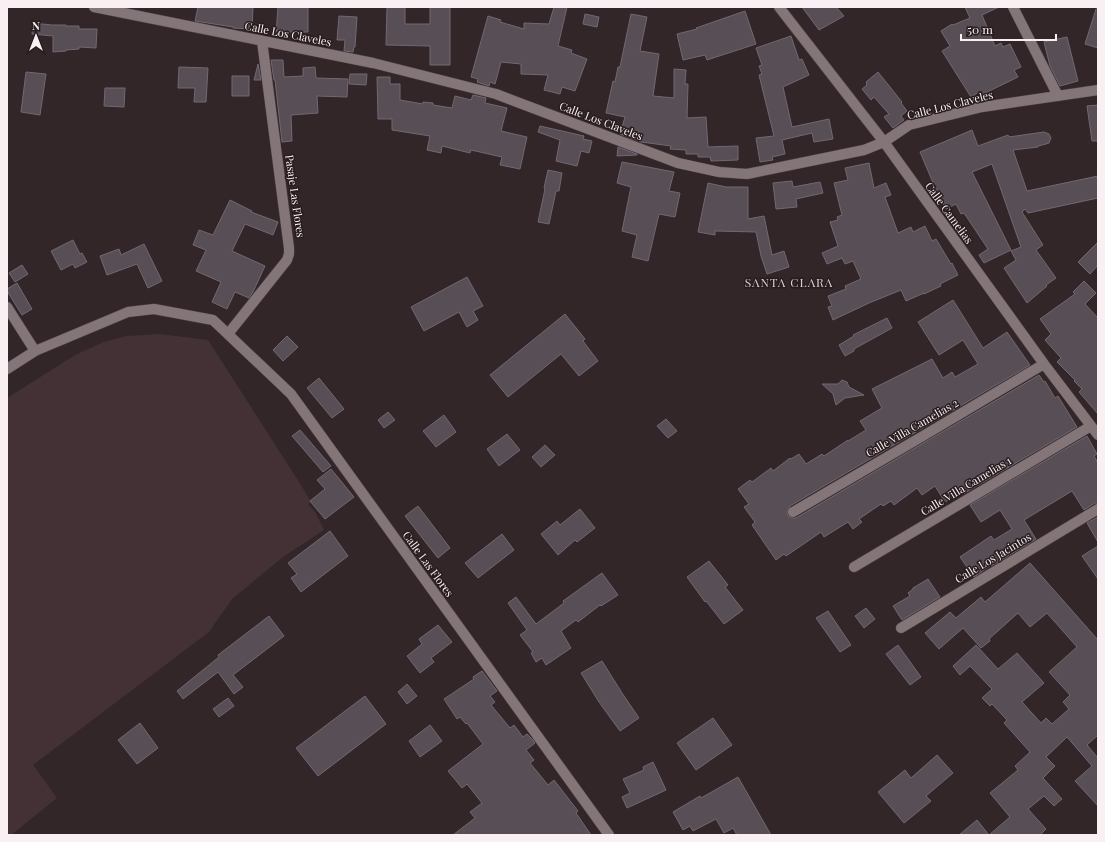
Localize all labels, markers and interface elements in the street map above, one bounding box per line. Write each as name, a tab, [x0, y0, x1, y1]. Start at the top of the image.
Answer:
north arrow	[16, 16, 56, 56]
scale bar	[961, 16, 1056, 42]
text: N	[32, 18, 40, 33]
street label: Calle Los Claveles	[243, 18, 333, 49]
text: 50 m	[967, 21, 993, 37]
street label: Calle Los Claveles	[905, 87, 995, 122]
street label: Calle Los Claveles	[557, 98, 645, 143]
street label: Pasaje Las Flores	[282, 154, 309, 238]
street label: Calle Camelias	[922, 179, 977, 247]
district label: SANTA CLARA	[745, 274, 833, 290]
street label: Calle Villa Camelias 2	[863, 395, 961, 460]
street label: Calle Villa Camelias 1	[918, 453, 1014, 519]
street label: Calle Las Flores	[400, 528, 457, 600]
street label: Calle Los Jacintos	[952, 529, 1034, 586]

